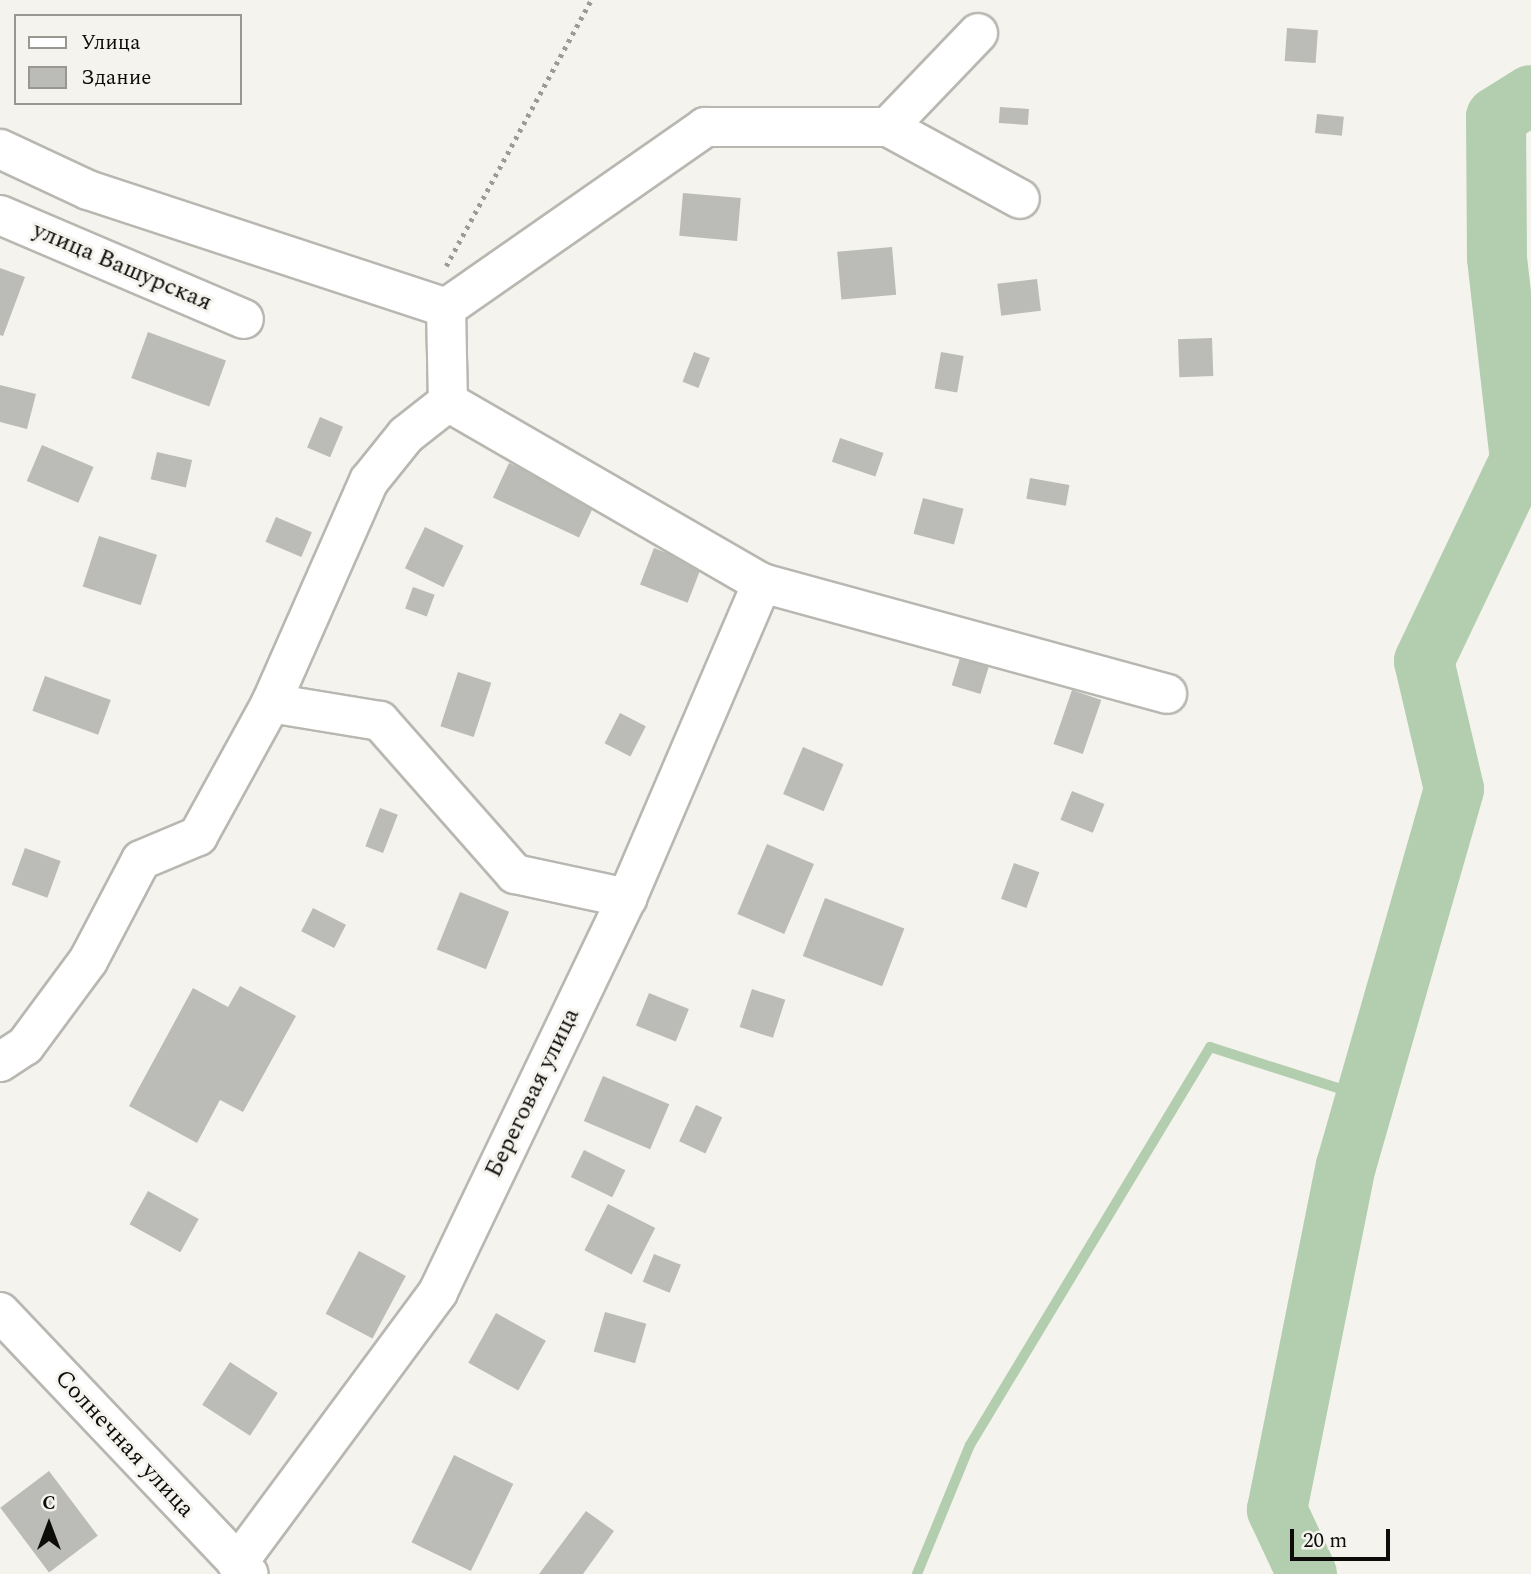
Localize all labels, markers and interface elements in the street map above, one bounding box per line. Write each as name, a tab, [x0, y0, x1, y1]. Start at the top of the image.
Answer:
legend	[14, 14, 242, 105]
text: Улица	[81, 27, 140, 59]
text: Здание	[81, 62, 151, 94]
street label: улица Вашурская	[28, 216, 216, 318]
street label: Береговая улица	[480, 1004, 586, 1182]
street label: Солнечная улица	[48, 1364, 200, 1524]
north arrow	[14, 1490, 84, 1560]
scale bar	[1293, 1514, 1393, 1558]
text: 20 m	[1303, 1525, 1347, 1557]

